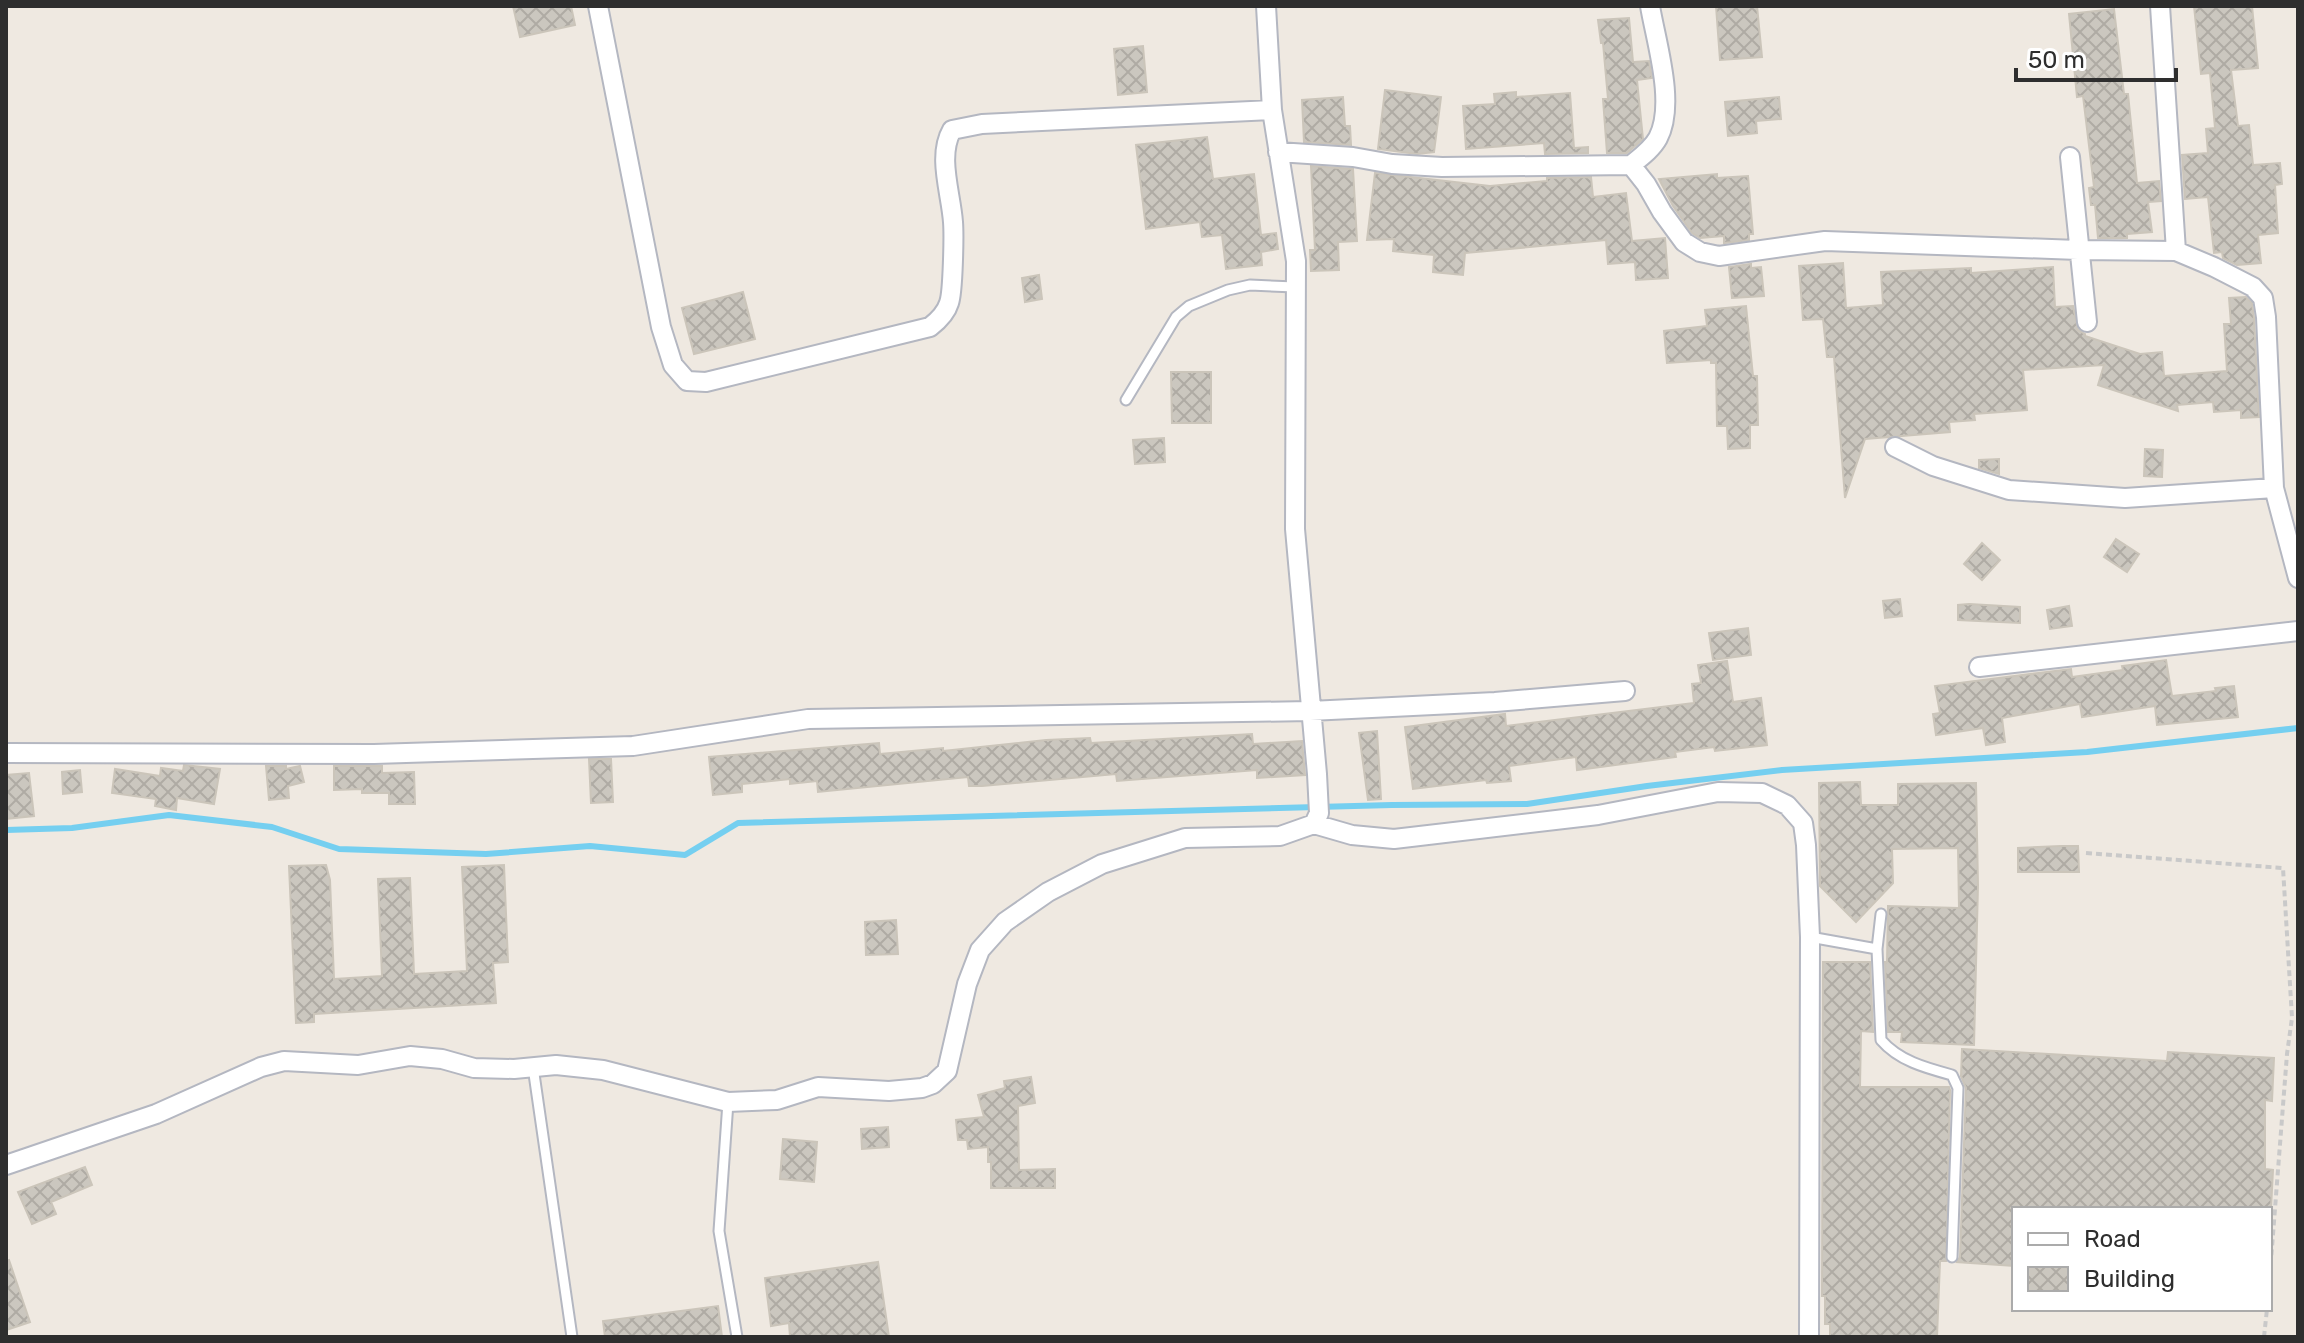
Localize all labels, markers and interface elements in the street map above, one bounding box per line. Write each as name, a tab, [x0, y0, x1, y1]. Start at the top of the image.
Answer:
scale bar	[2016, 32, 2176, 82]
text: 50 m	[2028, 46, 2085, 74]
legend	[2012, 1207, 2272, 1311]
text: Road	[2084, 1225, 2141, 1253]
text: Building	[2084, 1265, 2175, 1293]

